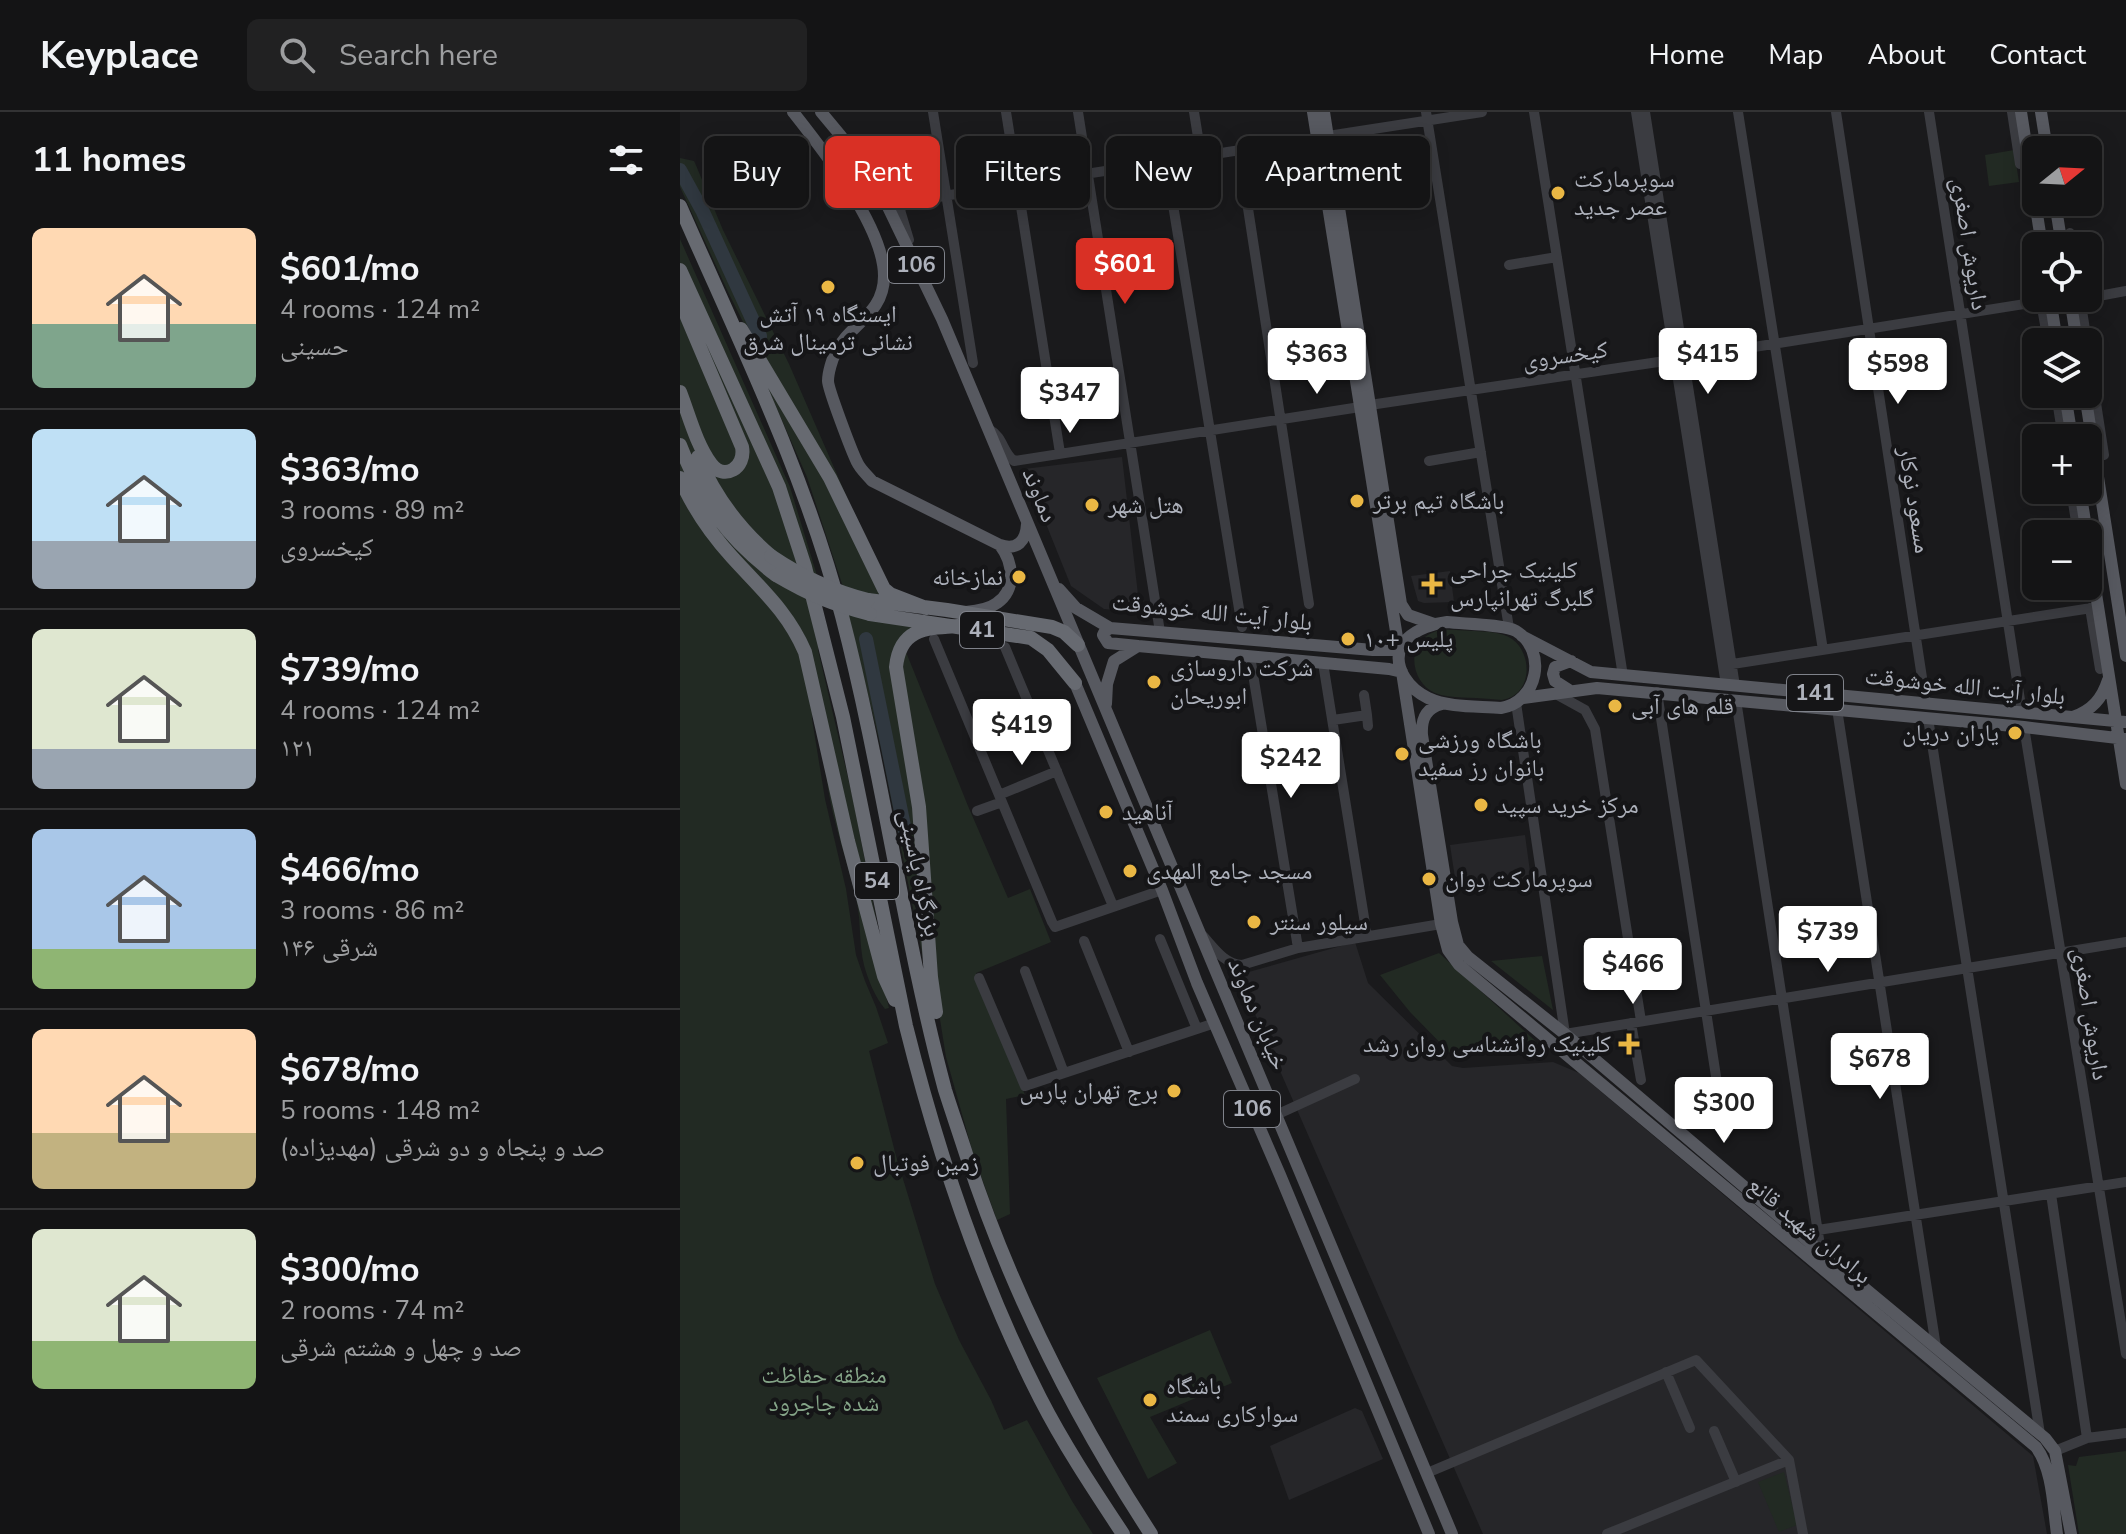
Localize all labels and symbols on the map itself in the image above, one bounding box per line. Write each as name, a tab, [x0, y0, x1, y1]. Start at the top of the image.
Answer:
north arrow	[2022, 136, 2102, 216]
place label: سوپرمارکت عصر جدید	[1574, 163, 1675, 223]
street label: داریوش اصغری	[1944, 175, 1996, 313]
marker: سوپرمارکت عصر جدید	[1549, 184, 1567, 202]
pin: $601	[1078, 238, 1172, 306]
road number: 106	[888, 247, 944, 283]
marker: ایستگاه ۱۹ آتش نشانی ترمینال شرق	[819, 278, 837, 296]
place label: ایستگاه ۱۹ آتش نشانی ترمینال شرق	[743, 298, 913, 358]
pin: $363	[1270, 328, 1364, 396]
pin: $415	[1661, 328, 1755, 396]
street label: کیخسروی	[1520, 333, 1610, 377]
pin: $598	[1851, 338, 1945, 406]
pin: $347	[1023, 367, 1117, 435]
street label: مسعود نوکار	[1891, 444, 1939, 555]
street label: دماوند	[1015, 463, 1065, 527]
place label: باشگاه تیم برتر	[1372, 485, 1504, 517]
place label: هتل شهر	[1107, 489, 1184, 521]
marker: باشگاه تیم برتر	[1348, 492, 1366, 510]
marker: هتل شهر	[1083, 496, 1101, 514]
place label: کلینیک جراحی گلبرگ تهرانپارس	[1450, 554, 1594, 614]
place label: نمازخانه	[932, 561, 1003, 593]
marker: نمازخانه	[1010, 568, 1028, 586]
marker: کلینیک جراحی گلبرگ تهرانپارس	[1421, 573, 1443, 595]
street label: بلوار آیت الله خوشوقت	[1110, 586, 1314, 638]
road number: 41	[960, 612, 1004, 648]
place label: پلیس +١٠	[1364, 623, 1453, 655]
marker: پلیس +١٠	[1339, 630, 1357, 648]
place label: شرکت داروسازی ابوریحان	[1170, 652, 1313, 712]
street label: بلوار آیت الله خوشوقت	[1863, 660, 2067, 712]
marker: شرکت داروسازی ابوریحان	[1145, 673, 1163, 691]
road number: 141	[1787, 675, 1843, 711]
place label: قلم های آبی	[1631, 690, 1734, 722]
marker: قلم های آبی	[1606, 697, 1624, 715]
pin: $419	[975, 699, 1069, 767]
place label: یاران دریان	[1902, 717, 1999, 749]
place label: باشگاه ورزشی بانوان رز سفید	[1418, 724, 1544, 784]
marker: یاران دریان	[2006, 724, 2024, 742]
pin: $242	[1244, 732, 1338, 800]
marker: باشگاه ورزشی بانوان رز سفید	[1393, 745, 1411, 763]
place label: مرکز خرید سپید	[1497, 789, 1639, 821]
place label: آناهید	[1122, 796, 1173, 828]
marker: مرکز خرید سپید	[1472, 796, 1490, 814]
marker: آناهید	[1097, 803, 1115, 821]
street label: بزرگراه یاسینی	[891, 807, 949, 939]
place label: مسجد جامع المهدی	[1146, 855, 1312, 887]
marker: مسجد جامع المهدی	[1121, 862, 1139, 880]
road number: 54	[855, 863, 899, 899]
place label: سوپرمارکت دِوان	[1445, 863, 1593, 895]
marker: سوپرمارکت دِوان	[1420, 870, 1438, 888]
place label: سیلور سنتر	[1269, 906, 1368, 938]
pin: $739	[1781, 906, 1875, 974]
marker: سیلور سنتر	[1245, 913, 1263, 931]
pin: $466	[1586, 938, 1680, 1006]
street label: داریوش اصغری	[2065, 945, 2117, 1083]
street label: خیابان دماوند	[1220, 953, 1296, 1075]
place label: کلینیک روانشناسی روان رشد	[1363, 1028, 1611, 1060]
marker: کلینیک روانشناسی روان رشد	[1618, 1033, 1640, 1055]
pin: $678	[1833, 1033, 1927, 1101]
place label: برج تهران پارس	[1019, 1075, 1158, 1107]
pin: $300	[1677, 1077, 1771, 1145]
marker: برج تهران پارس	[1165, 1082, 1183, 1100]
road number: 106	[1224, 1091, 1280, 1127]
place label: زمین فوتبال	[873, 1147, 979, 1179]
marker: زمین فوتبال	[848, 1154, 866, 1172]
street label: برادران شهید قانع	[1741, 1169, 1879, 1291]
park label: منطقه حفاظت شده جاجرود	[761, 1359, 887, 1419]
place label: باشگاه سوارکاری سمند	[1166, 1370, 1298, 1430]
marker: باشگاه سوارکاری سمند	[1141, 1391, 1159, 1409]

